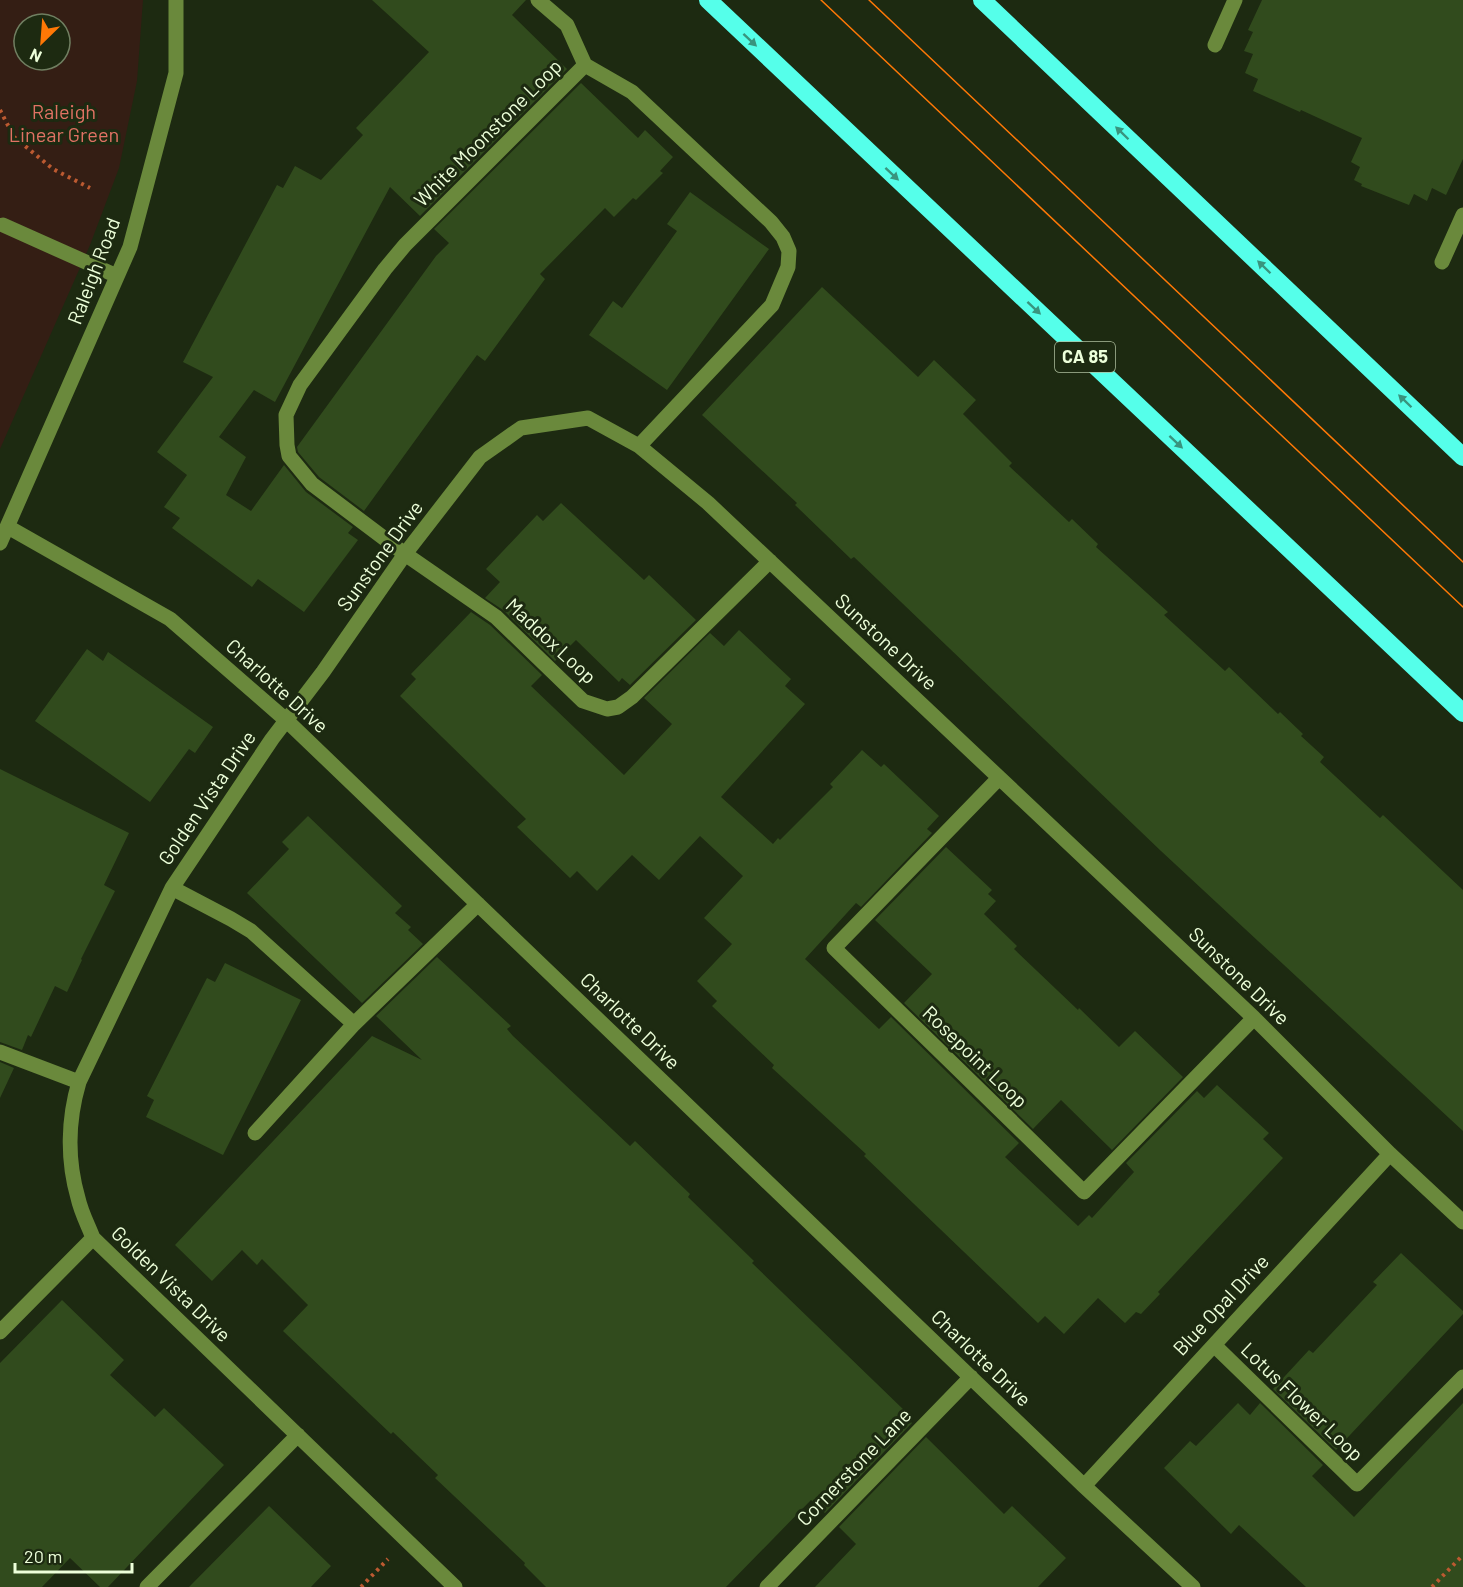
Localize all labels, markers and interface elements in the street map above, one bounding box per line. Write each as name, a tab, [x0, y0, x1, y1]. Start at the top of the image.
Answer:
north arrow	[12, 12, 72, 72]
one-way arrow	[743, 33, 758, 47]
text: N	[27, 45, 44, 67]
street label: White Moonstone Loop	[408, 53, 566, 211]
park label: Raleigh Linear Green	[9, 99, 119, 146]
one-way arrow	[1116, 126, 1130, 140]
one-way arrow	[885, 167, 900, 181]
street label: Raleigh Road	[62, 214, 124, 327]
one-way arrow	[1256, 260, 1271, 274]
one-way arrow	[1026, 301, 1041, 314]
road number: CA 85	[1055, 342, 1115, 372]
one-way arrow	[1398, 395, 1412, 409]
one-way arrow	[1168, 435, 1183, 449]
street label: Sunstone Drive	[331, 496, 427, 615]
street label: Sunstone Drive	[831, 588, 943, 695]
street label: Maddox Loop	[502, 592, 602, 688]
street label: Charlotte Drive	[222, 633, 334, 737]
street label: Golden Vista Drive	[152, 726, 260, 869]
street label: Sunstone Drive	[1184, 921, 1295, 1029]
street label: Charlotte Drive	[576, 967, 686, 1074]
street label: Rosepoint Loop	[918, 1000, 1033, 1112]
street label: Golden Vista Drive	[107, 1220, 236, 1346]
street label: Blue Opal Drive	[1167, 1249, 1273, 1360]
street label: Charlotte Drive	[927, 1304, 1037, 1411]
street label: Lotus Flower Loop	[1237, 1337, 1369, 1466]
street label: Cornerstone Lane	[791, 1402, 916, 1530]
scale bar	[15, 1536, 132, 1574]
text: 20 m	[24, 1545, 62, 1567]

